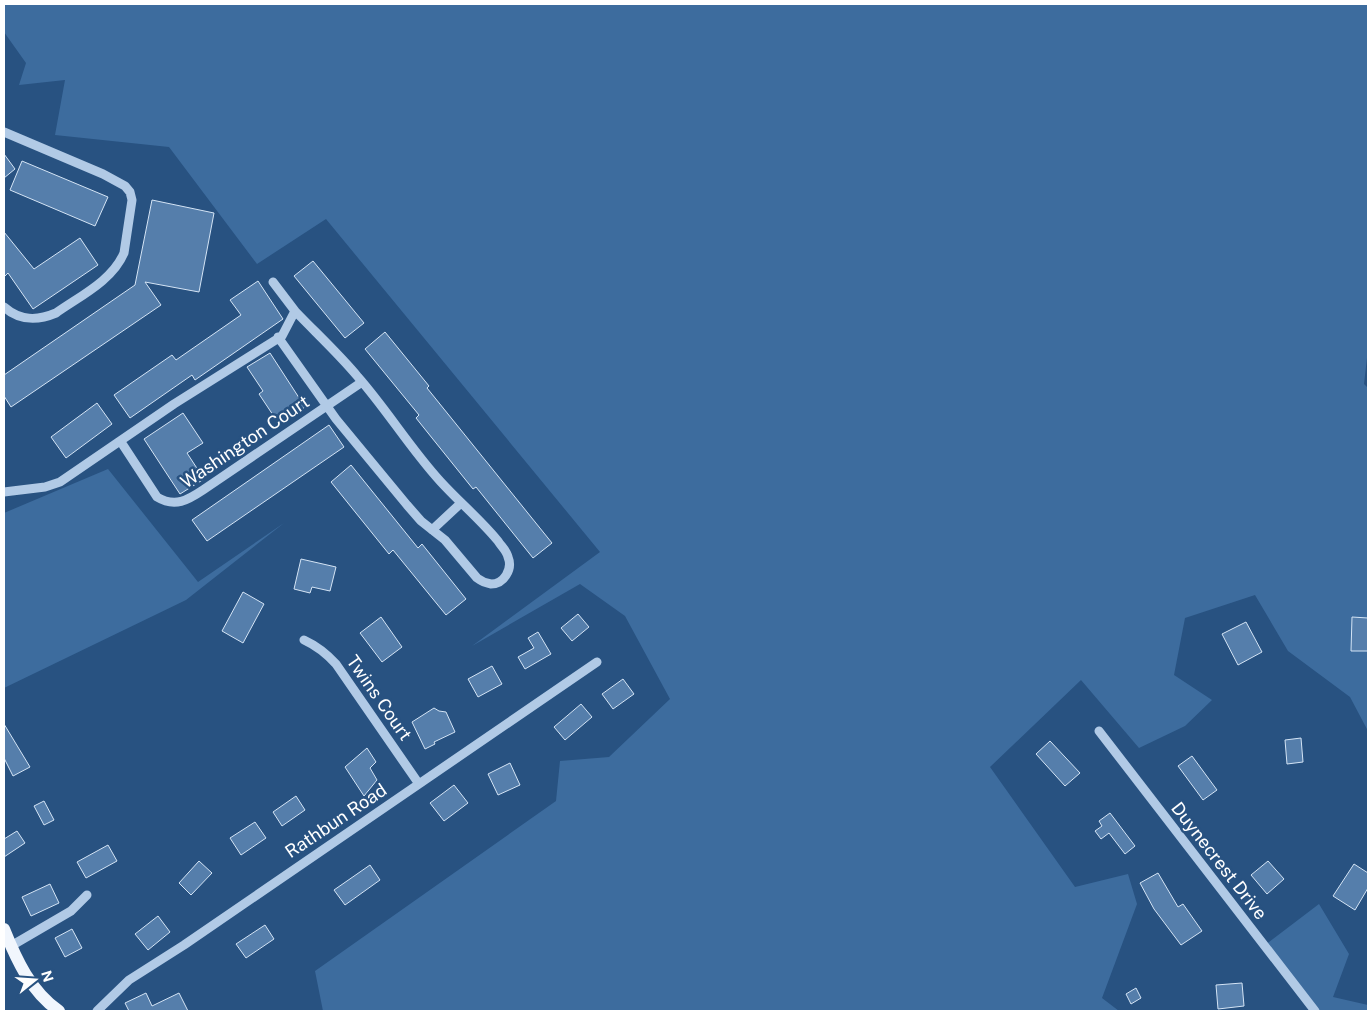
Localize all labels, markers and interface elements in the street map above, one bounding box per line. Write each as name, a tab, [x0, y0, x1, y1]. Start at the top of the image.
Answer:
street label: Washington Court	[176, 391, 313, 492]
street label: Twins Court	[342, 651, 416, 744]
street label: Rathbun Road	[281, 779, 390, 862]
street label: Duynecrest Drive	[1167, 798, 1272, 924]
north arrow	[10, 955, 60, 1005]
text: N	[38, 969, 57, 984]

